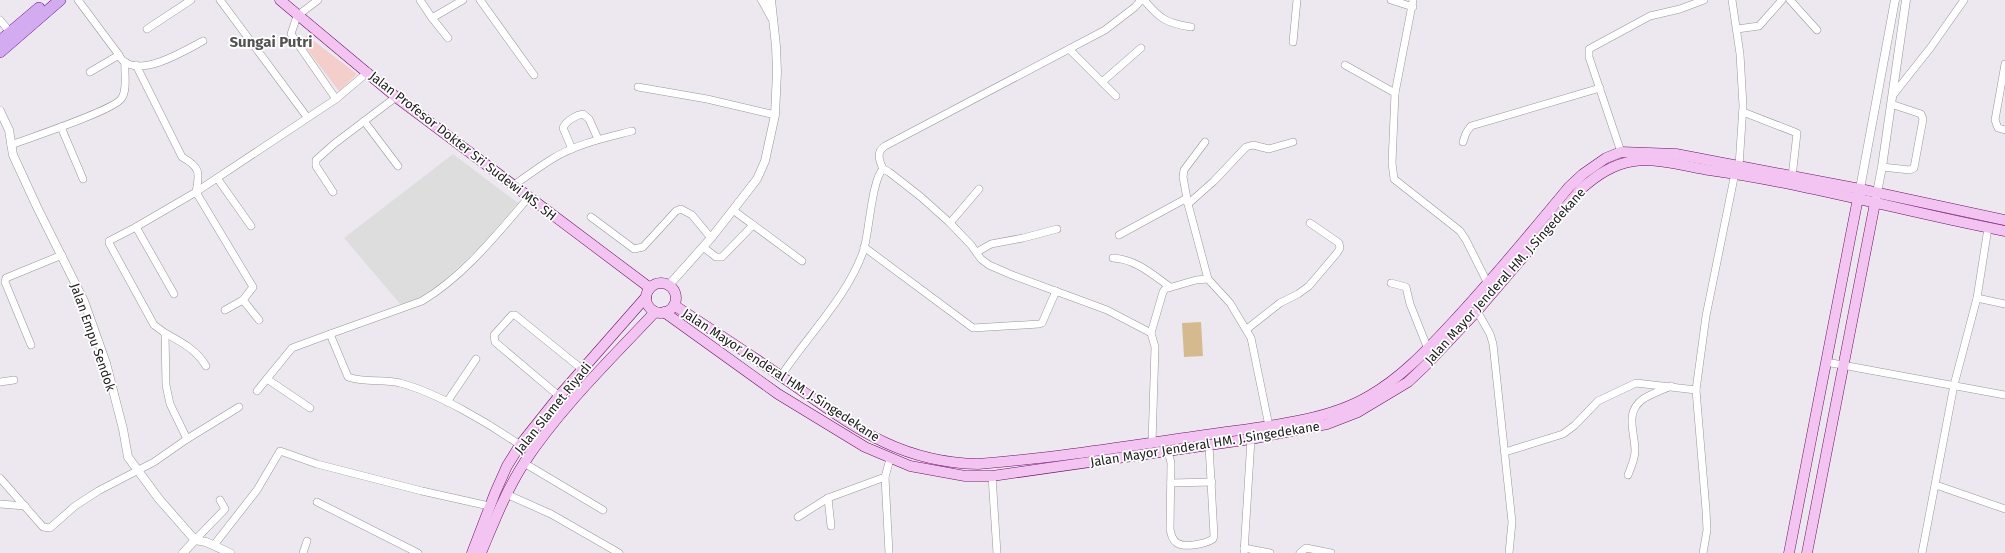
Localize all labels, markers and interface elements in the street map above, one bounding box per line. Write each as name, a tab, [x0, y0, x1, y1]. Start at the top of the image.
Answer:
district label: Sungai Putri	[230, 33, 312, 51]
street label: Jalan Profesor Dokter Sri Sudewi MS. SH	[367, 68, 559, 224]
street label: Jalan Mayor Jenderal HM. J.Singedekane	[1422, 185, 1588, 367]
street label: Jalan Empu Sendok	[67, 281, 119, 393]
street label: Jalan Mayor Jenderal HM. J.Singedekane	[680, 305, 882, 445]
street label: Jalan Slamet Riyadi	[512, 359, 594, 457]
street label: Jalan Mayor Jenderal HM. J.Singedekane	[1089, 418, 1321, 470]

